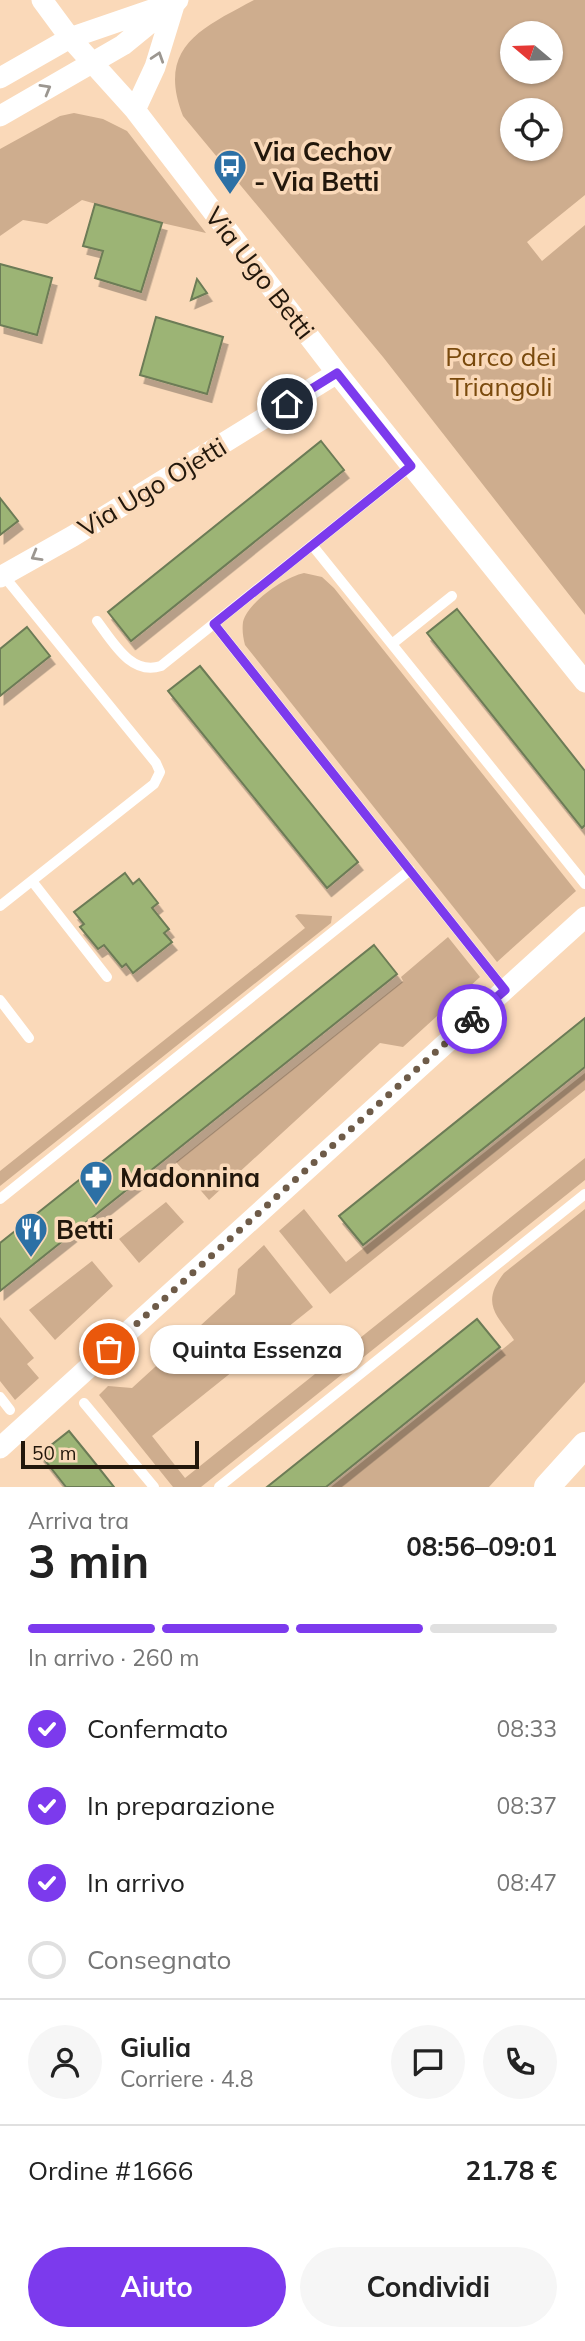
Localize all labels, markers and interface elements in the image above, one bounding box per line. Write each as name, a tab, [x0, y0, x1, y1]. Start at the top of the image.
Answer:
north arrow	[500, 21, 564, 84]
map controls	[500, 21, 563, 161]
one-way arrow	[150, 51, 164, 64]
one-way arrow	[39, 84, 52, 97]
button: locate	[500, 98, 563, 161]
place label: Via Cechov - Via Betti	[253, 135, 393, 198]
bus stop icon: Via Cechov - Via Betti	[211, 147, 249, 196]
street label: Via Ugo Betti	[198, 200, 322, 346]
park label: Parco dei Triangoli	[445, 340, 557, 403]
pin	[257, 374, 317, 434]
icon: home	[268, 385, 306, 423]
street label: Via Ugo Ojetti	[72, 430, 232, 544]
one-way arrow	[31, 548, 44, 561]
courier	[437, 984, 507, 1054]
icon: bike	[453, 1000, 491, 1038]
pharmacy icon: Madonnina	[77, 1158, 115, 1207]
place label: Madonnina	[120, 1161, 260, 1194]
restaurant icon: Betti	[12, 1210, 50, 1259]
place label: Betti	[56, 1213, 114, 1246]
pin	[79, 1319, 139, 1379]
callout: Quinta Essenza	[151, 1324, 364, 1374]
icon: bag	[90, 1330, 128, 1368]
text: Quinta Essenza	[172, 1335, 342, 1364]
scale bar	[21, 1438, 200, 1470]
text: 50 m	[32, 1441, 76, 1465]
text: Arriva tra	[28, 1506, 129, 1535]
text: 08:56–09:01	[406, 1530, 557, 1563]
text: 3 min	[28, 1532, 149, 1590]
text: In arrivo · 260 m	[28, 1643, 200, 1672]
icon: check	[28, 1710, 66, 1748]
text: Confermato	[87, 1712, 228, 1745]
text: 08:33	[497, 1714, 557, 1743]
icon: check	[28, 1787, 66, 1825]
text: In preparazione	[87, 1789, 275, 1822]
text: 08:37	[497, 1791, 557, 1820]
icon: check	[28, 1864, 66, 1902]
text: In arrivo	[87, 1866, 185, 1899]
text: 08:47	[497, 1868, 557, 1897]
text: Consegnato	[87, 1943, 231, 1976]
button: person	[28, 2025, 102, 2099]
button: chat	[391, 2025, 465, 2099]
button: phone	[483, 2025, 557, 2099]
text: Giulia	[120, 2031, 191, 2064]
text: Corriere · 4.8	[120, 2064, 254, 2093]
text: Ordine #1666	[28, 2154, 193, 2187]
text: 21.78 €	[465, 2154, 557, 2187]
button: Aiuto	[28, 2247, 286, 2327]
button: Condividi	[300, 2247, 557, 2327]

